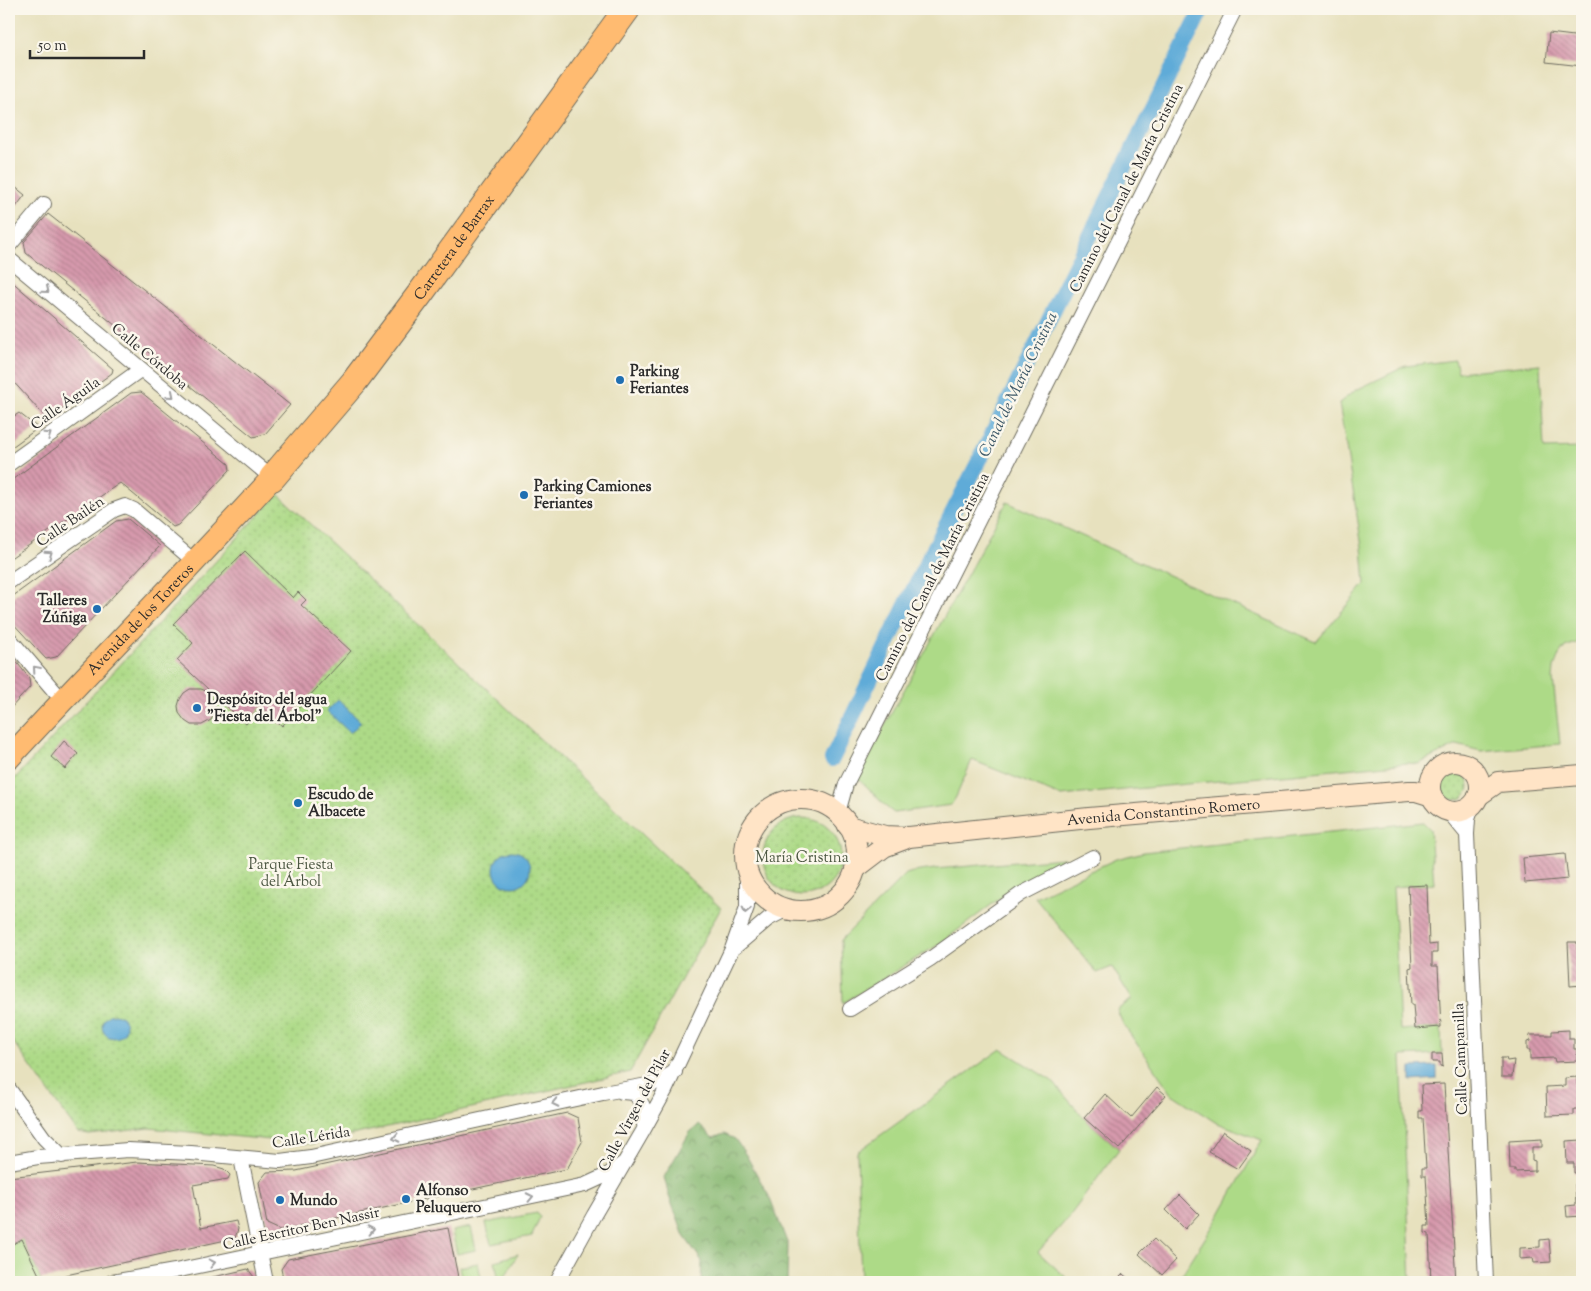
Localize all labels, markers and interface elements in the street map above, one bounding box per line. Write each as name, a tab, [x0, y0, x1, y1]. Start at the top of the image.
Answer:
scale bar	[30, 28, 144, 60]
text: 50 m	[37, 36, 67, 57]
street label: Camino del Canal de María Cristina	[1065, 80, 1189, 297]
street label: Carretera de Barrax	[410, 191, 501, 305]
one-way arrow	[40, 285, 49, 293]
water label: Canal de María Cristina	[974, 309, 1064, 461]
street label: Calle Córdoba	[106, 319, 192, 396]
place label: Parking Feriantes	[630, 362, 689, 400]
street label: Calle Águila	[26, 372, 105, 436]
marker: Parking Feriantes	[614, 374, 626, 386]
one-way arrow	[165, 389, 174, 398]
one-way arrow	[43, 432, 52, 441]
street label: Camino del Canal de María Cristina	[871, 469, 995, 686]
place label: Parking Camiones Feriantes	[534, 477, 651, 515]
marker: Parking Camiones Feriantes	[518, 489, 530, 501]
street label: Calle Bailén	[33, 492, 109, 553]
one-way arrow	[43, 551, 53, 560]
street label: Avenida de los Toreros	[83, 559, 200, 681]
place label: Talleres Zúñiga	[37, 591, 87, 629]
marker: Talleres Zúñiga	[91, 603, 103, 615]
one-way arrow	[33, 666, 41, 675]
place label: Despósito del agua "Fiesta del Árbol"	[207, 690, 327, 728]
marker: Despósito del agua "Fiesta del Árbol"	[191, 702, 203, 714]
place label: Escudo de Albacete	[308, 785, 373, 823]
street label: Avenida Constantino Romero	[1066, 795, 1261, 832]
marker: Escudo de Albacete	[292, 797, 304, 809]
park label: María Cristina	[755, 848, 849, 869]
park label: Parque Fiesta del Árbol	[249, 855, 334, 893]
one-way arrow	[741, 906, 752, 915]
street label: Calle Campanilla	[1449, 1003, 1474, 1115]
street label: Calle Virgen del Pilar	[594, 1045, 677, 1176]
one-way arrow	[551, 1098, 559, 1108]
street label: Calle Lérida	[271, 1122, 352, 1155]
one-way arrow	[392, 1132, 401, 1143]
place label: Alfonso Peluquero	[416, 1181, 481, 1219]
place label: Mundo	[290, 1191, 337, 1212]
one-way arrow	[526, 1192, 534, 1202]
marker: Alfonso Peluquero	[400, 1193, 412, 1205]
marker: Mundo	[274, 1194, 286, 1206]
street label: Calle Escritor Ben Nassir	[221, 1203, 382, 1256]
one-way arrow	[367, 1225, 375, 1236]
one-way arrow	[207, 1259, 216, 1269]

